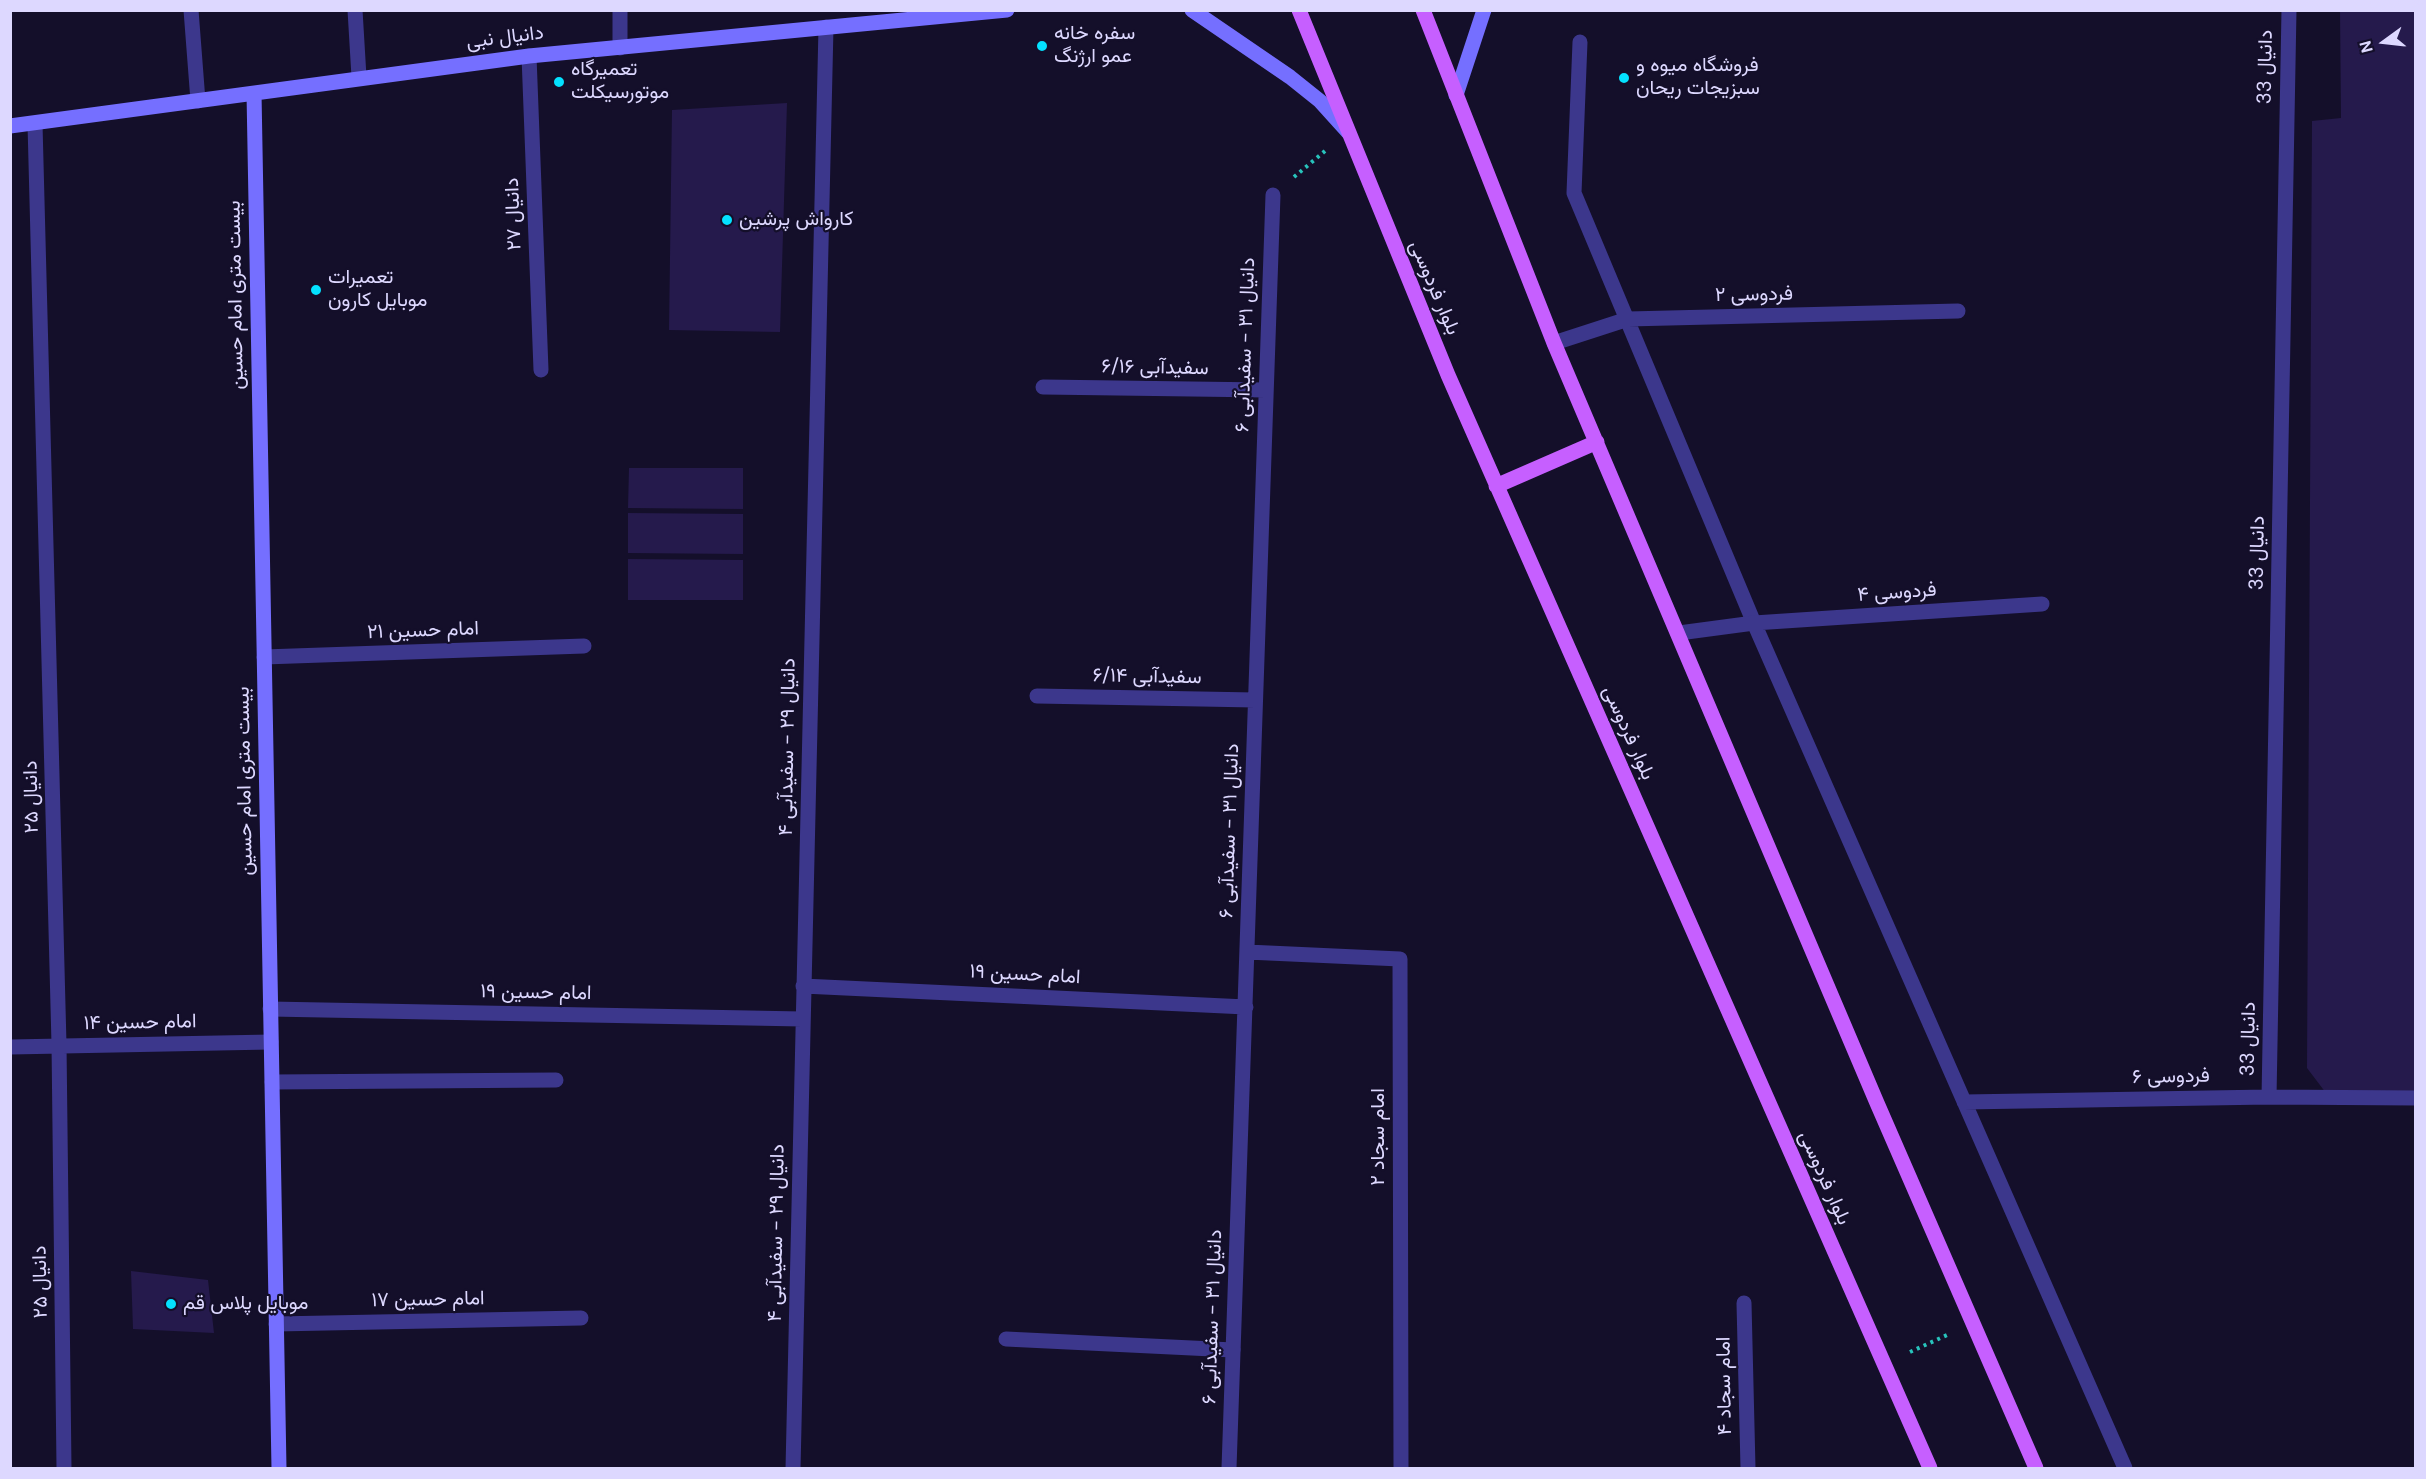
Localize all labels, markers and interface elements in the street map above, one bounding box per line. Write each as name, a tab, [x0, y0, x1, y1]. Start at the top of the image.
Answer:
north arrow	[2354, 12, 2414, 72]
street label: دانیال نبی	[465, 21, 545, 55]
place label: سفره خانه عمو ارژنگ	[1054, 22, 1135, 69]
street label: دانیال 33	[2253, 30, 2279, 104]
text: N	[2354, 38, 2378, 55]
marker: سفره خانه عمو ارژنگ	[1035, 39, 1049, 53]
place label: فروشگاه میوه و سبزیجات ریحان	[1636, 54, 1760, 101]
place label: تعمیرگاه موتورسیکلت	[571, 58, 669, 105]
marker: فروشگاه میوه و سبزیجات ریحان	[1617, 71, 1631, 85]
marker: تعمیرگاه موتورسیکلت	[552, 75, 566, 89]
street label: دانیال ۲۷	[501, 177, 527, 251]
street label: بیست متری امام حسین	[222, 200, 250, 390]
place label: کارواش پرشین	[739, 208, 853, 232]
marker: کارواش پرشین	[720, 213, 734, 227]
street label: بلوار فردوسی	[1403, 237, 1465, 339]
street label: دانیال ۳۱ - سفیدآبی ۶	[1231, 257, 1261, 433]
place label: تعمیرات موبایل کارون	[328, 266, 427, 313]
street label: فردوسی ۲	[1715, 282, 1793, 308]
marker: تعمیرات موبایل کارون	[309, 283, 323, 297]
street label: سفیدآبی ۶/۱۶	[1101, 355, 1209, 381]
street label: دانیال 33	[2245, 516, 2271, 590]
street label: فردوسی ۴	[1857, 578, 1937, 608]
street label: امام حسین ۲۱	[367, 617, 479, 645]
street label: دانیال ۲۹ - سفیدآبی ۴	[774, 658, 802, 836]
street label: سفیدآبی ۶/۱۴	[1092, 664, 1202, 690]
street label: بلوار فردوسی	[1597, 682, 1659, 784]
street label: بیست متری امام حسین	[231, 686, 259, 876]
street label: دانیال ۳۱ - سفیدآبی ۶	[1215, 743, 1245, 919]
street label: دانیال ۲۵	[19, 760, 45, 834]
street label: امام حسین ۱۹	[969, 960, 1081, 990]
street label: امام حسین ۱۹	[480, 980, 592, 1006]
street label: دانیال 33	[2236, 1002, 2262, 1076]
street label: امام حسین ۱۴	[83, 1010, 197, 1036]
street label: فردوسی ۶	[2132, 1064, 2210, 1090]
street label: امام سجاد ۲	[1367, 1088, 1391, 1186]
street label: بلوار فردوسی	[1793, 1127, 1855, 1229]
street label: دانیال ۲۹ - سفیدآبی ۴	[763, 1144, 791, 1322]
street label: دانیال ۳۱ - سفیدآبی ۶	[1198, 1229, 1228, 1405]
street label: دانیال ۲۵	[28, 1245, 54, 1319]
street label: امام حسین ۱۷	[371, 1287, 485, 1313]
place label: موبایل پلاس قم	[183, 1292, 308, 1316]
marker: موبایل پلاس قم	[164, 1297, 178, 1311]
street label: امام سجاد ۴	[1712, 1336, 1738, 1436]

